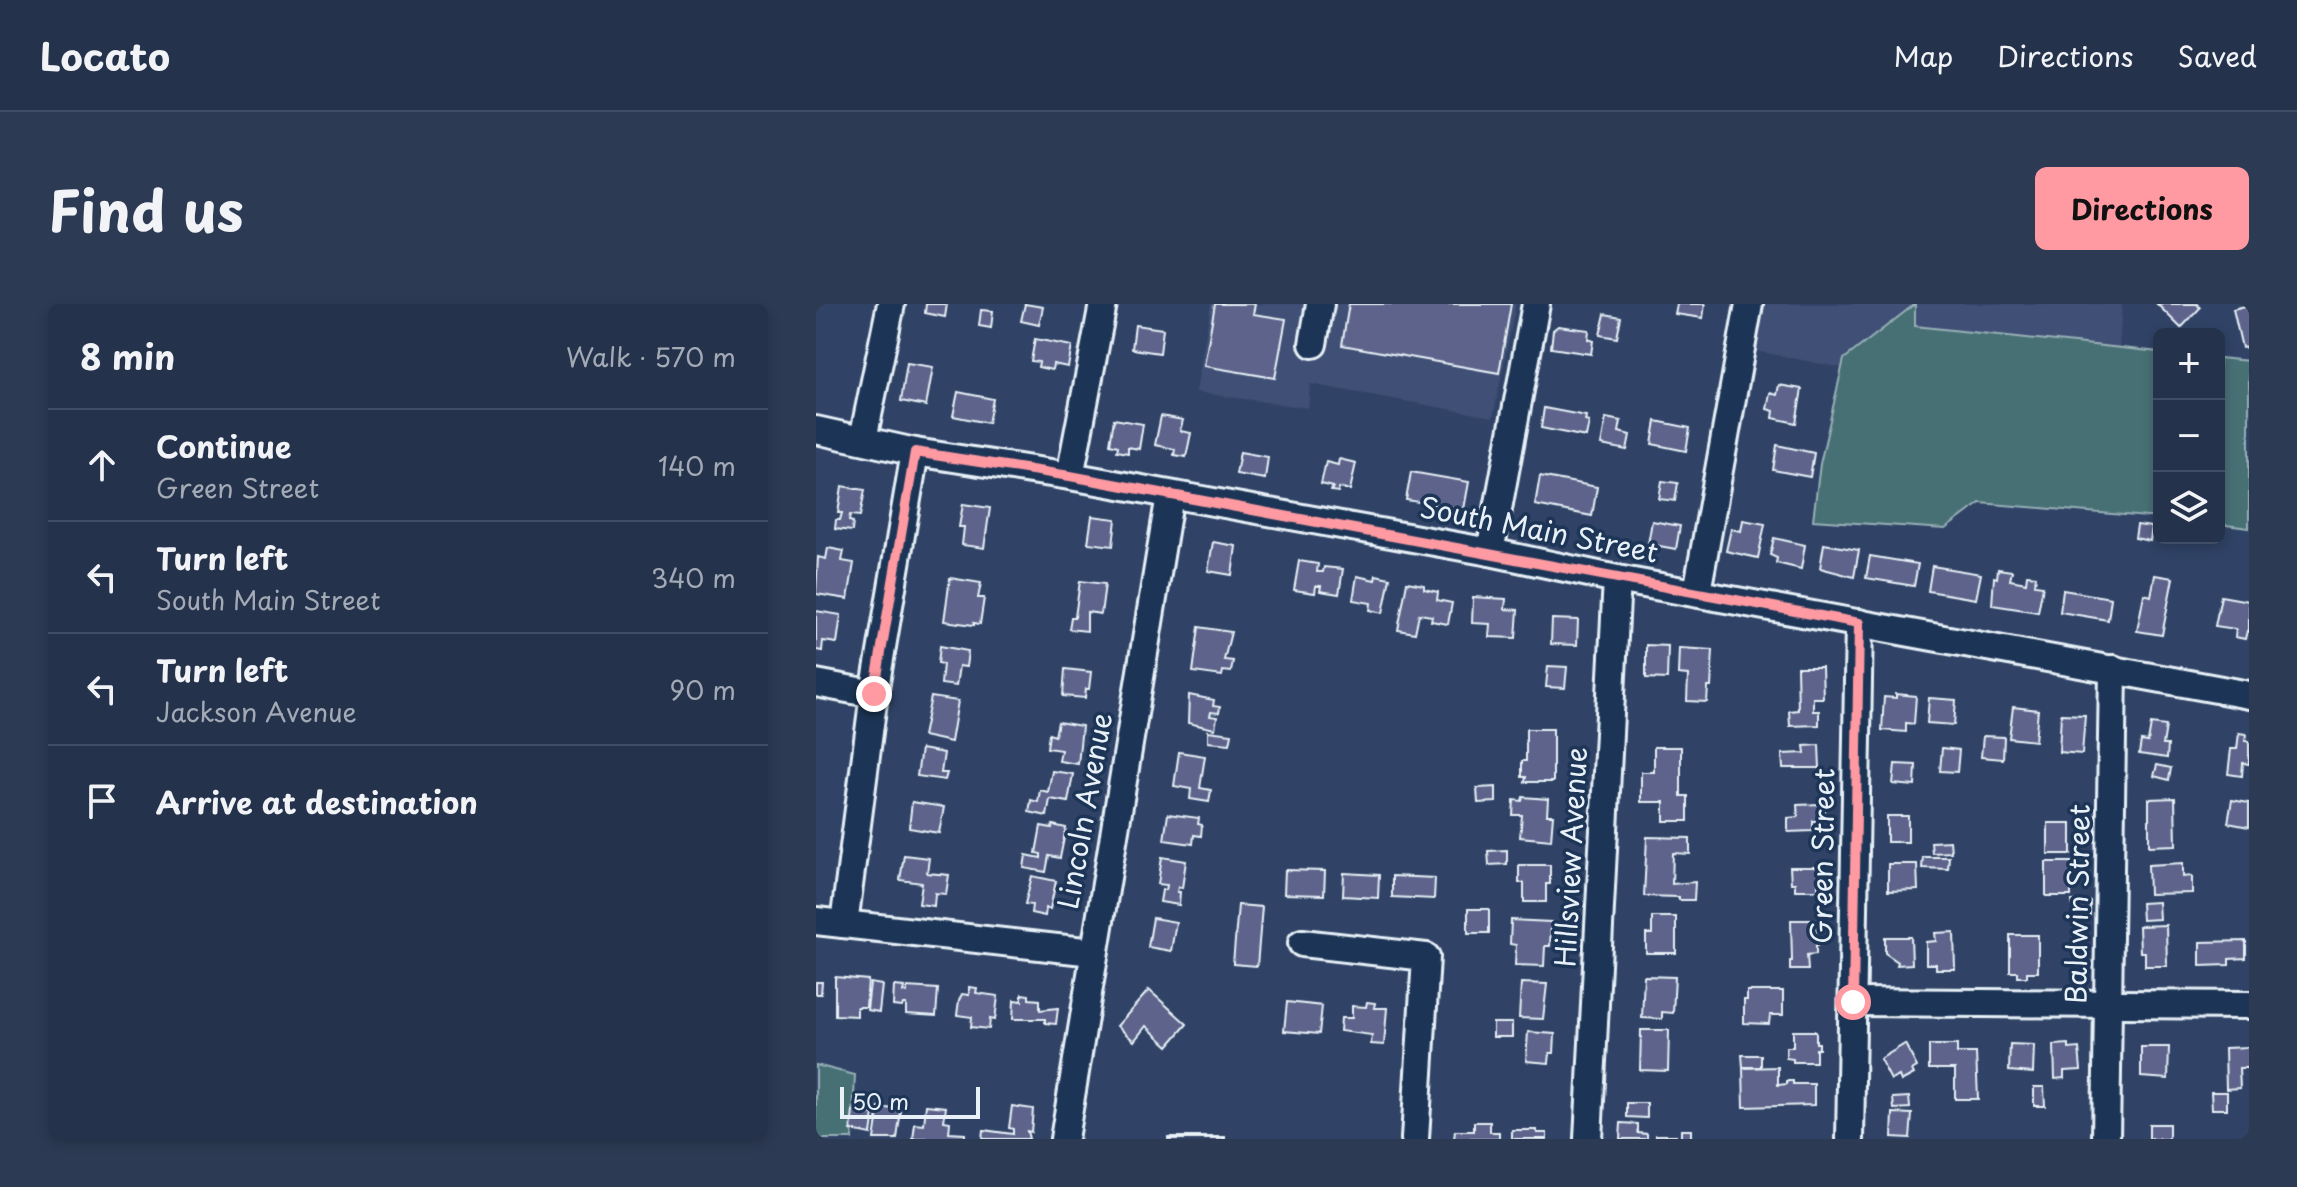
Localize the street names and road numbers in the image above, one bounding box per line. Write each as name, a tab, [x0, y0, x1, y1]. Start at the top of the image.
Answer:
street label: South Main Street	[1417, 484, 1662, 573]
street label: Lincoln Avenue	[1045, 709, 1122, 912]
street label: Hillsview Avenue	[1542, 746, 1597, 968]
street label: Green Street	[1798, 768, 1845, 944]
street label: Baldwin Street	[2053, 804, 2100, 1004]

